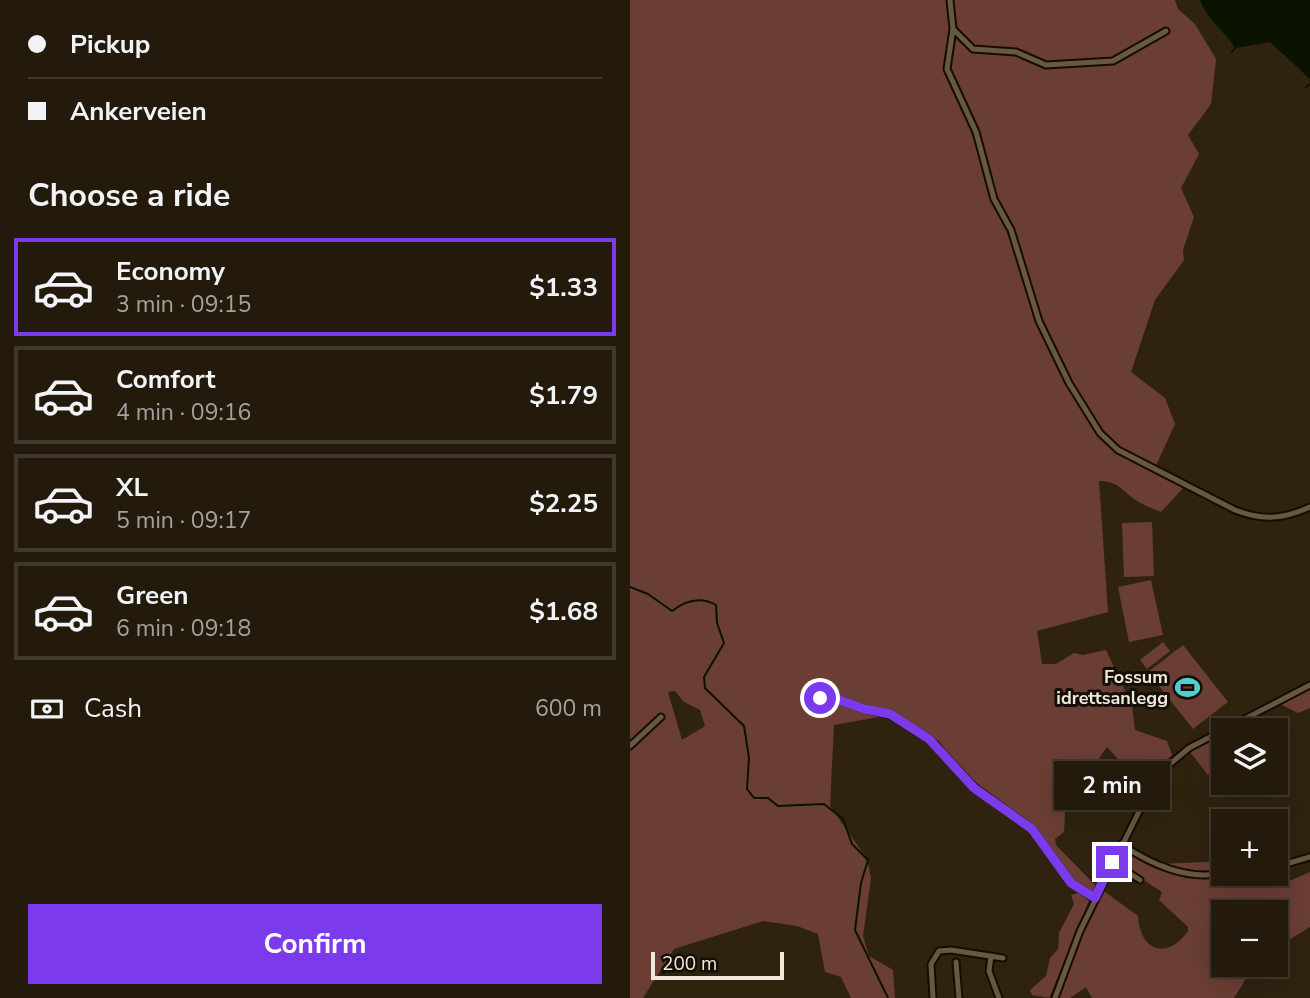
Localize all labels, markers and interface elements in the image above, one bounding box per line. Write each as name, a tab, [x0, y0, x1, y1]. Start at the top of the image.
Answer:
text: Pickup	[70, 27, 150, 62]
text: Ankerveien	[70, 94, 207, 129]
text: Choose a ride	[28, 174, 230, 217]
text: Economy	[116, 254, 225, 289]
icon: car	[32, 256, 95, 319]
text: $1.33	[529, 270, 598, 305]
text: 3 min · 09:15	[116, 289, 251, 320]
text: Comfort	[116, 362, 216, 397]
icon: car	[32, 364, 95, 427]
text: $1.79	[529, 378, 598, 413]
text: 4 min · 09:16	[116, 397, 251, 428]
text: XL	[116, 470, 148, 505]
icon: car	[32, 472, 95, 535]
text: $2.25	[529, 486, 598, 521]
text: 5 min · 09:17	[116, 505, 251, 536]
text: Green	[116, 578, 189, 613]
icon: car	[32, 580, 95, 643]
text: $1.68	[529, 594, 598, 629]
text: 6 min · 09:18	[116, 613, 251, 644]
place label: Fossum idrettsanlegg	[1056, 665, 1168, 710]
sports icon: Fossum idrettsanlegg	[1174, 673, 1202, 701]
route start	[804, 682, 836, 714]
icon: cash	[28, 690, 66, 728]
text: Cash	[84, 691, 142, 726]
text: 600 m	[535, 693, 602, 724]
map controls	[1211, 718, 1288, 977]
button: layers	[1211, 718, 1288, 795]
callout: 2 min	[1054, 760, 1170, 810]
text: 2 min	[1082, 770, 1142, 801]
button: +	[1211, 809, 1288, 886]
route end	[1096, 846, 1128, 878]
button: −	[1211, 900, 1288, 977]
button: Confirm	[28, 904, 602, 984]
scale bar	[651, 949, 784, 981]
text: 200 m	[662, 951, 717, 977]

